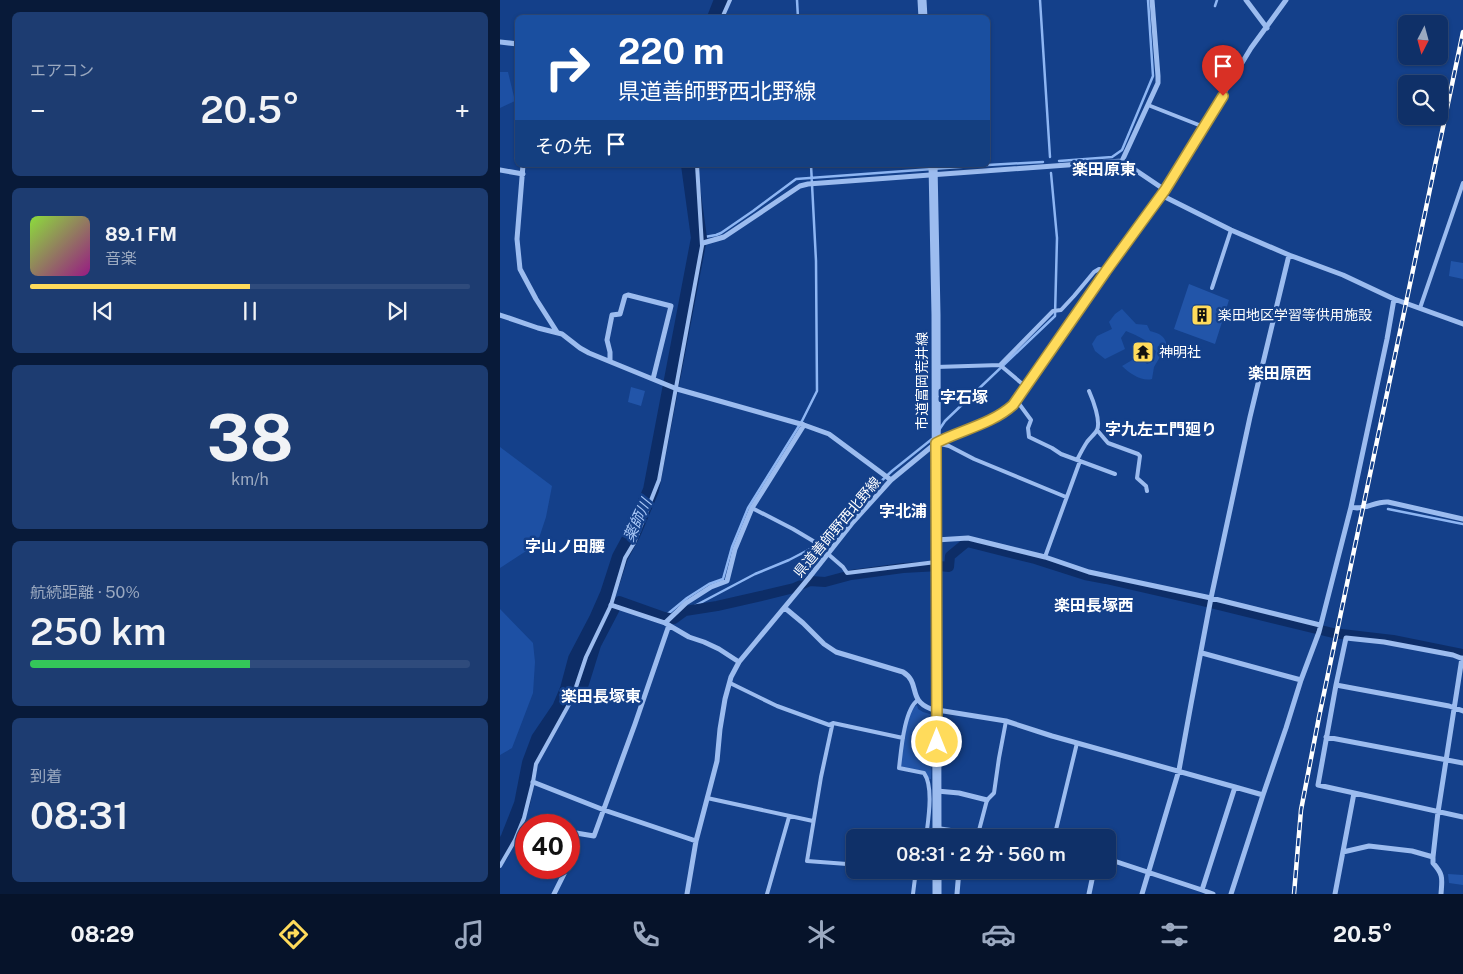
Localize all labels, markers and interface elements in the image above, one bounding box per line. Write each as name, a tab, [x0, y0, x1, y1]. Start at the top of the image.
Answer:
north arrow	[1398, 15, 1448, 65]
map controls	[1398, 15, 1448, 125]
text: 220 m	[618, 31, 724, 72]
icon: right	[535, 35, 600, 100]
pin	[1202, 45, 1244, 96]
icon: arrive	[1209, 52, 1237, 80]
text: エアコン	[30, 61, 94, 80]
button: search	[1398, 75, 1448, 125]
text: 県道善師野西北野線	[618, 78, 816, 104]
text: 20.5°	[200, 87, 300, 132]
text: −	[30, 94, 46, 127]
text: +	[454, 94, 470, 127]
icon: arrive	[602, 130, 630, 158]
text: その先	[535, 135, 592, 157]
district label: 楽田原東	[1072, 160, 1136, 179]
text: 89.1 FM	[105, 223, 177, 245]
text: 音楽	[105, 249, 137, 268]
icon: previous	[89, 297, 117, 325]
icon: pause	[236, 297, 264, 325]
icon: next	[383, 297, 411, 325]
building icon: 楽田地区学習等供用施設	[1190, 303, 1214, 327]
place label: 楽田地区学習等供用施設	[1218, 307, 1372, 323]
street label: 市道富岡荒井線	[914, 332, 930, 430]
temple icon: 神明社	[1131, 340, 1155, 364]
place label: 神明社	[1159, 344, 1201, 360]
district label: 楽田原西	[1248, 364, 1312, 383]
district label: 字石塚	[940, 388, 988, 407]
text: 38	[207, 399, 293, 476]
district label: 字九左エ門廻り	[1105, 420, 1217, 439]
text: km/h	[231, 470, 269, 489]
street label: 県道善師野西北野線	[790, 474, 884, 580]
water label: 薬師川	[620, 494, 655, 544]
district label: 字北浦	[879, 502, 927, 521]
district label: 字山ノ田腰	[525, 537, 605, 556]
text: 航続距離 · 50%	[30, 583, 140, 602]
district label: 楽田長塚西	[1054, 596, 1134, 615]
text: 250 km	[30, 609, 167, 654]
district label: 楽田長塚東	[561, 687, 641, 706]
position arrow	[910, 715, 962, 767]
text: 到着	[30, 767, 62, 786]
text: 08:31	[30, 793, 129, 838]
speed limit sign: 40	[515, 814, 580, 879]
text: 08:31 · 2 分 · 560 m	[896, 843, 1066, 865]
icon: directions	[276, 917, 311, 952]
icon: music	[452, 917, 487, 952]
icon: phone	[628, 917, 663, 952]
icon: climate	[804, 917, 839, 952]
icon: car	[981, 917, 1016, 952]
icon: filters	[1157, 917, 1192, 952]
text: 08:29	[71, 921, 134, 947]
text: 20.5°	[1333, 921, 1392, 947]

